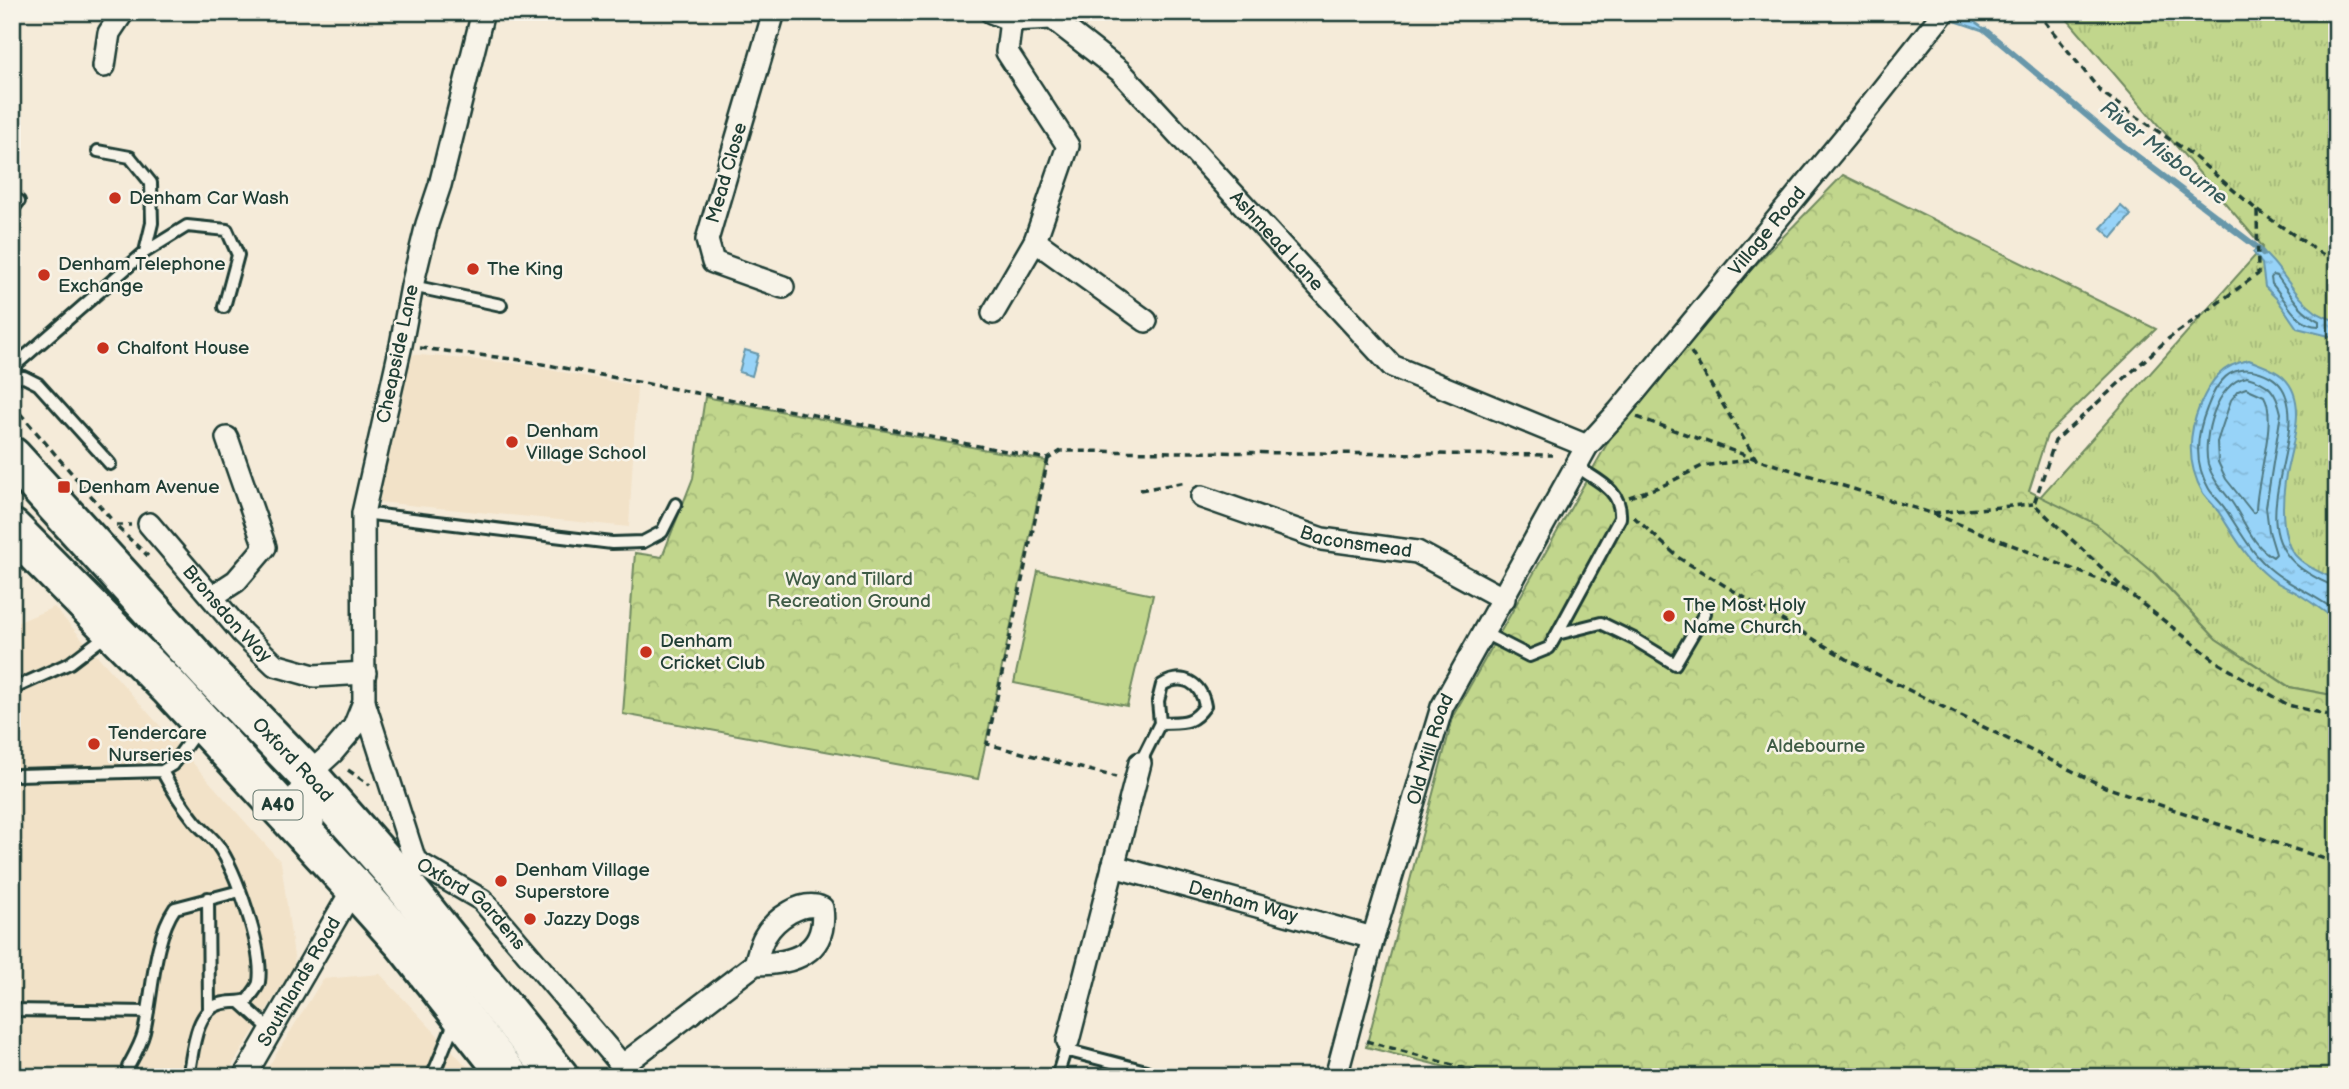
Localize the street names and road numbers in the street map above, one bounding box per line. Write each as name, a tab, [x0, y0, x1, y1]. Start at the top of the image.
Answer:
street label: Mead Close	[702, 120, 752, 226]
street label: Village Road	[1724, 182, 1811, 280]
street label: Ashmead Lane	[1225, 186, 1328, 296]
street label: Cheapside Lane	[372, 283, 424, 425]
street label: Baconsmead	[1297, 521, 1413, 563]
street label: Bronsdon Way	[178, 560, 277, 667]
street label: Old Mill Road	[1402, 690, 1459, 808]
street label: Oxford Road	[247, 713, 338, 807]
road number: A40	[254, 790, 302, 820]
street label: Oxford Gardens	[412, 853, 531, 955]
street label: Denham Way	[1186, 876, 1301, 928]
street label: Southlands Road	[253, 913, 346, 1051]

